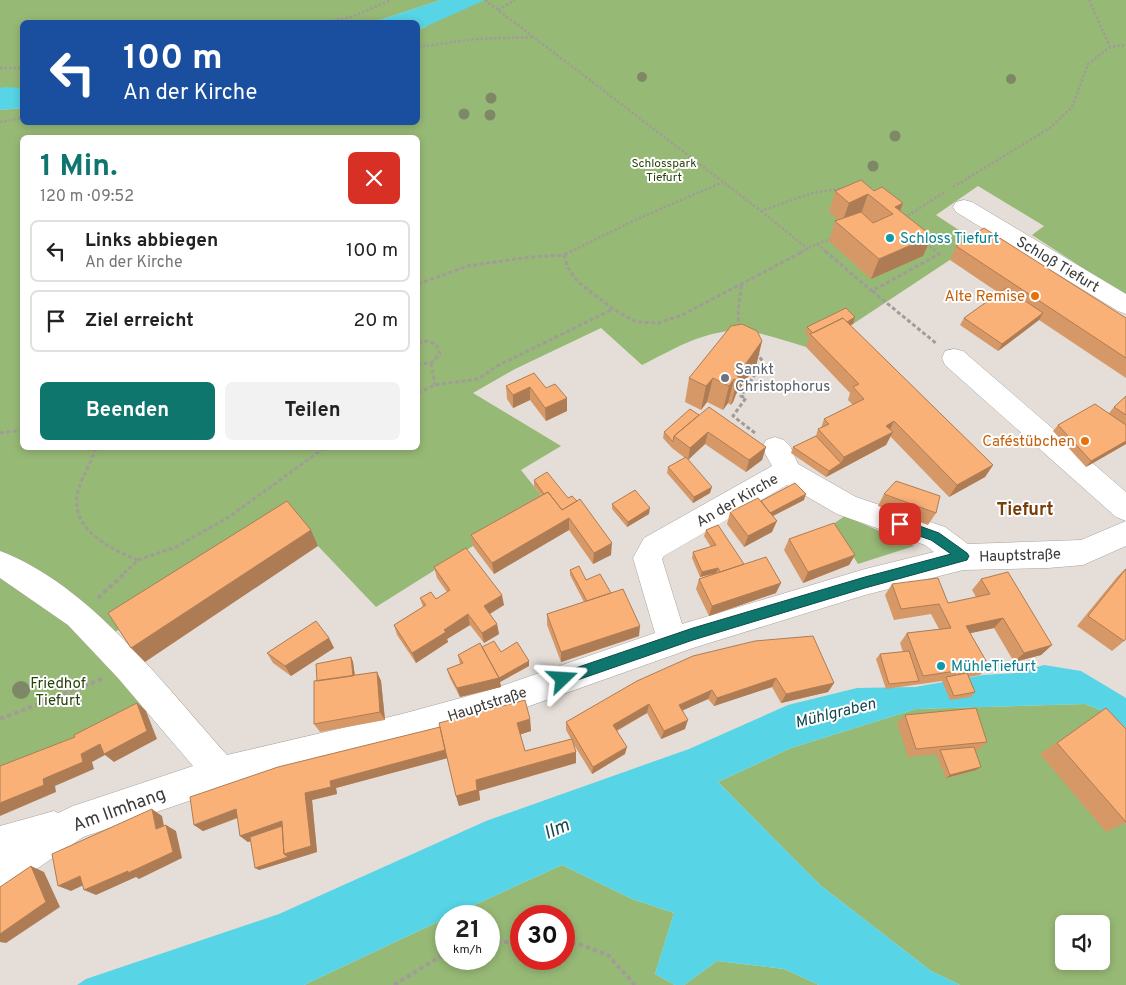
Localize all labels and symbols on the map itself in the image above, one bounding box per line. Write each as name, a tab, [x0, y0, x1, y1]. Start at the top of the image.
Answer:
park label: Schlosspark Tiefurt	[631, 156, 697, 186]
place label: Schloss Tiefurt	[900, 230, 999, 249]
marker: Schloss Tiefurt	[884, 232, 896, 244]
street label: Schloß Tiefurt	[1012, 233, 1102, 298]
place label: Alte Remise	[944, 288, 1025, 307]
marker: Alte Remise	[1029, 290, 1041, 302]
place label: Sankt Christophorus	[735, 361, 830, 397]
marker: Sankt Christophorus	[719, 372, 731, 384]
place label: Caféstübchen	[982, 433, 1075, 452]
marker: Caféstübchen	[1079, 435, 1091, 447]
street label: An der Kirche	[693, 470, 782, 532]
district label: Tiefurt	[996, 499, 1054, 522]
pin	[879, 503, 921, 545]
street label: Hauptstraße	[979, 546, 1061, 567]
position arrow	[536, 652, 588, 704]
place label: MühleTiefurt	[951, 658, 1036, 677]
marker: MühleTiefurt	[935, 660, 947, 672]
park label: Friedhof Tiefurt	[30, 675, 86, 711]
street label: Hauptstraße	[445, 684, 529, 727]
water label: Mühlgraben	[793, 694, 878, 734]
street label: Am Ilmhang	[70, 783, 169, 838]
water label: Ilm	[540, 814, 574, 846]
speed limit sign: 30	[510, 905, 575, 970]

